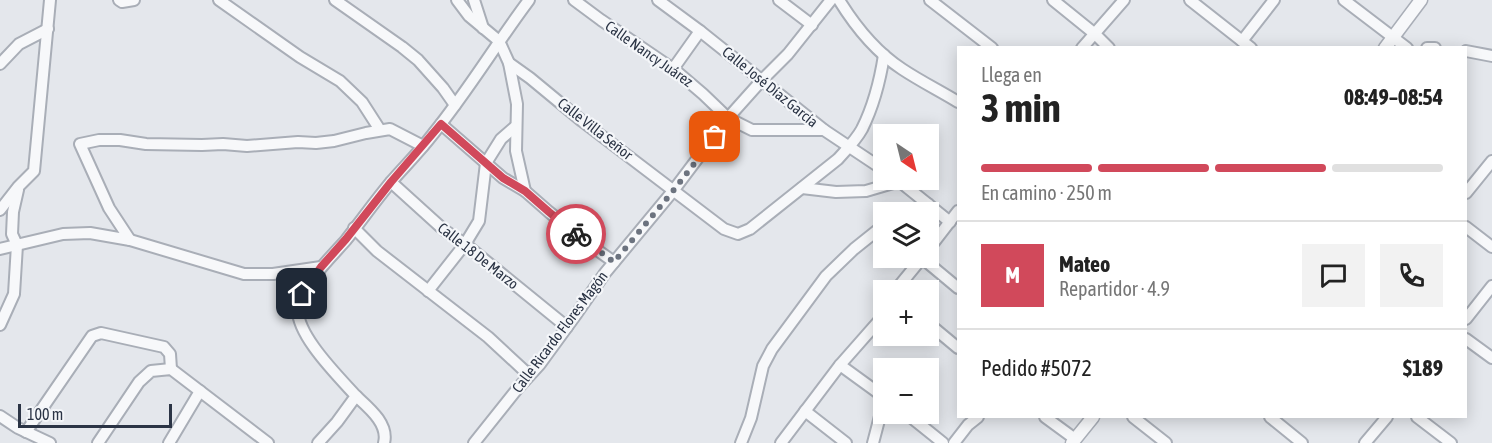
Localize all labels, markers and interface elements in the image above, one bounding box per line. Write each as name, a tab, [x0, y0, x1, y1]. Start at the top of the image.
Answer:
street label: Calle Nancy Juárez	[602, 17, 697, 90]
street label: Calle José Díaz García	[719, 43, 822, 130]
text: Llega en	[981, 63, 1042, 86]
text: 08:49–08:54	[1344, 84, 1443, 110]
text: 3 min	[981, 86, 1061, 130]
street label: Calle Villa Señor	[555, 94, 636, 163]
pin	[689, 111, 740, 162]
icon: bag	[698, 120, 731, 153]
north arrow	[873, 124, 939, 190]
map controls	[873, 124, 939, 424]
text: En camino · 250 m	[981, 181, 1112, 204]
button: layers	[873, 202, 939, 268]
courier	[546, 204, 606, 264]
icon: bike	[560, 218, 593, 251]
street label: Calle 18 De Marzo	[435, 219, 522, 292]
button: chat	[1302, 244, 1365, 307]
button: phone	[1380, 244, 1443, 307]
text: Mateo	[1059, 251, 1110, 277]
text: M	[1005, 262, 1020, 288]
pin	[276, 268, 327, 319]
street label: Calle Ricardo Flores Magón	[508, 268, 611, 396]
icon: home	[285, 277, 318, 310]
text: Repartidor · 4.9	[1059, 277, 1170, 300]
button: +	[873, 280, 939, 346]
text: Pedido #5072	[981, 355, 1092, 381]
text: $189	[1403, 355, 1443, 381]
button: −	[873, 358, 939, 424]
scale bar	[18, 401, 172, 428]
text: 100 m	[27, 405, 63, 423]

